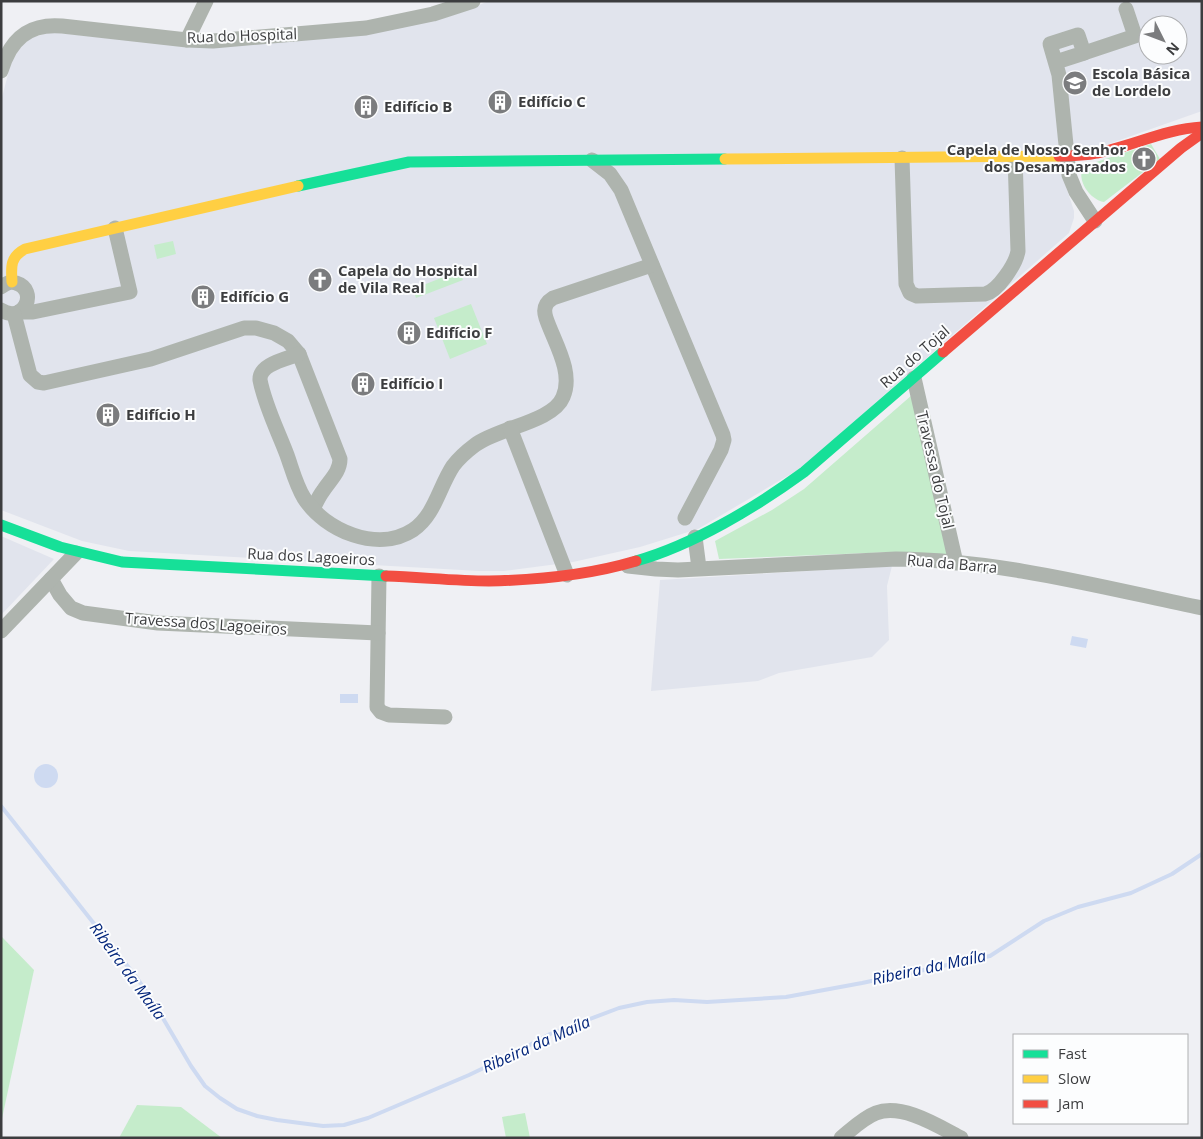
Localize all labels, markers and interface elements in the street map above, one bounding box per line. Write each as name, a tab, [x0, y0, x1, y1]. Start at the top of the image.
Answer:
north arrow	[1138, 15, 1188, 65]
street label: Rua do Hospital	[186, 23, 298, 47]
text: N	[1162, 38, 1184, 60]
place label: Escola Básica de Lordelo	[1092, 63, 1190, 100]
school or university icon: Escola Básica de Lordelo	[1062, 70, 1088, 96]
building icon: Edifício C	[487, 89, 513, 115]
place label: Edifício C	[518, 91, 586, 111]
building icon: Edifício B	[353, 94, 379, 120]
place label: Edifício B	[384, 96, 452, 116]
place label: Capela de Nosso Senhor dos Desamparados	[947, 139, 1126, 176]
church icon: Capela de Nosso Senhor dos Desamparados	[1131, 146, 1157, 172]
place label: Capela do Hospital de Vila Real	[338, 260, 478, 297]
church icon: Capela do Hospital de Vila Real	[307, 267, 333, 293]
building icon: Edifício G	[190, 284, 216, 310]
place label: Edifício G	[220, 286, 289, 306]
building icon: Edifício F	[396, 320, 422, 346]
street label: Rua do Tojal	[875, 320, 953, 392]
place label: Edifício F	[426, 322, 493, 342]
building icon: Edifício I	[350, 371, 376, 397]
place label: Edifício I	[380, 373, 443, 393]
building icon: Edifício H	[95, 402, 121, 428]
place label: Edifício H	[126, 404, 196, 424]
street label: Travessa do Tojal	[913, 409, 959, 531]
street label: Rua dos Lagoeiros	[247, 543, 375, 569]
street label: Rua da Barra	[906, 549, 998, 577]
street label: Travessa dos Lagoeiros	[124, 607, 288, 639]
water label: Ribeira da Maíla	[85, 918, 171, 1024]
water label: Ribeira da Maíla	[870, 944, 988, 990]
water label: Ribeira da Maíla	[479, 1010, 593, 1078]
legend	[1013, 1034, 1188, 1124]
text: Fast	[1058, 1043, 1087, 1063]
text: Slow	[1058, 1068, 1091, 1088]
text: Jam	[1056, 1093, 1084, 1113]

